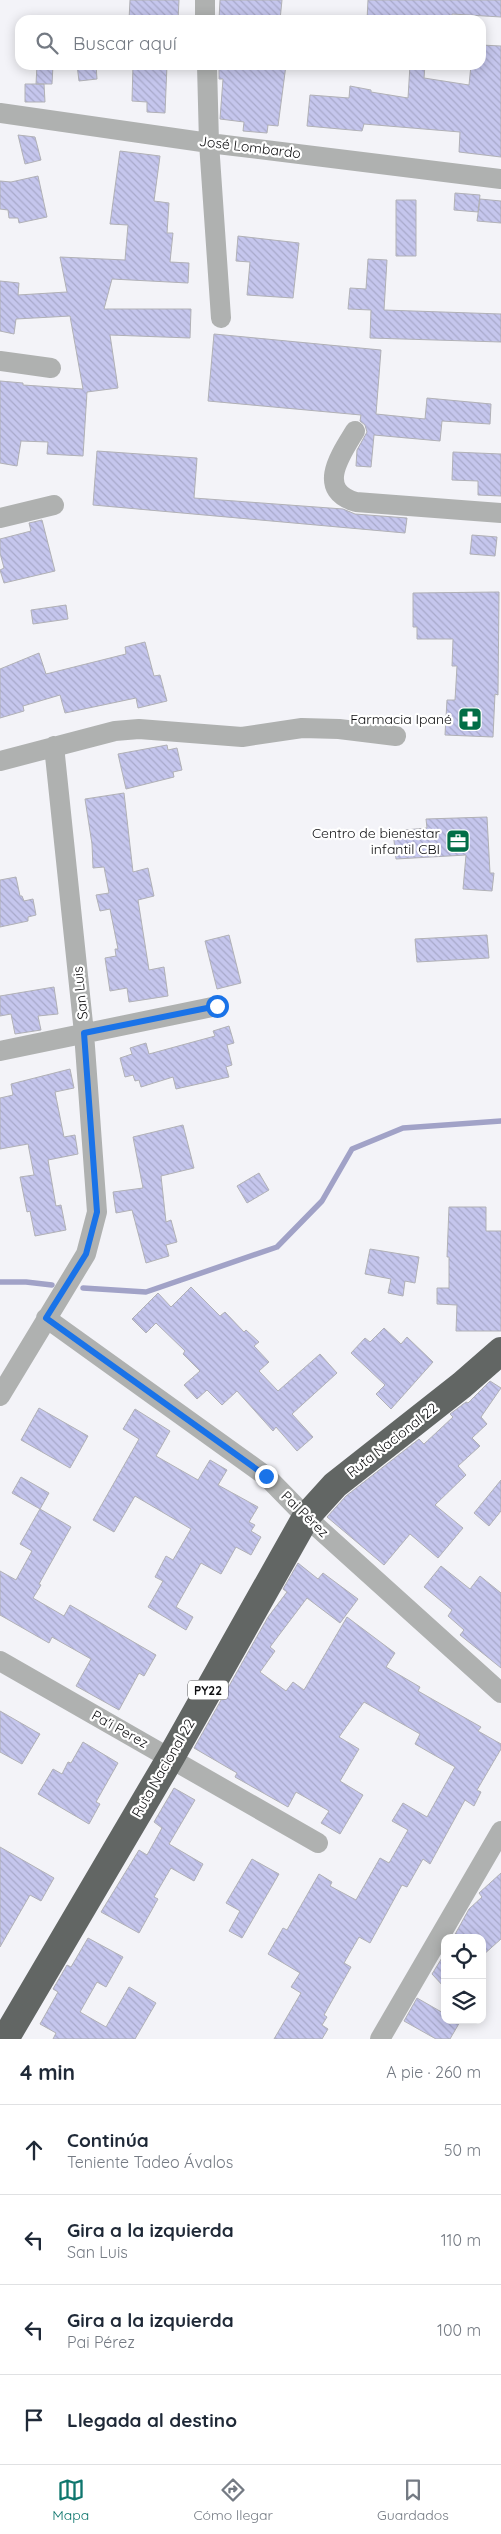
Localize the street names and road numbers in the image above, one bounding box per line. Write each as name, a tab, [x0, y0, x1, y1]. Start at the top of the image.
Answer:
street label: José Lombardo	[198, 132, 302, 162]
street label: San Luis	[68, 966, 92, 1020]
street label: Ruta Nacional 22	[343, 1399, 441, 1481]
street label: Pai Pérez	[277, 1487, 333, 1541]
road number: PY22	[188, 1680, 228, 1700]
street label: Pa'i Perez	[88, 1706, 152, 1752]
street label: Ruta Nacional 22	[128, 1715, 199, 1820]

